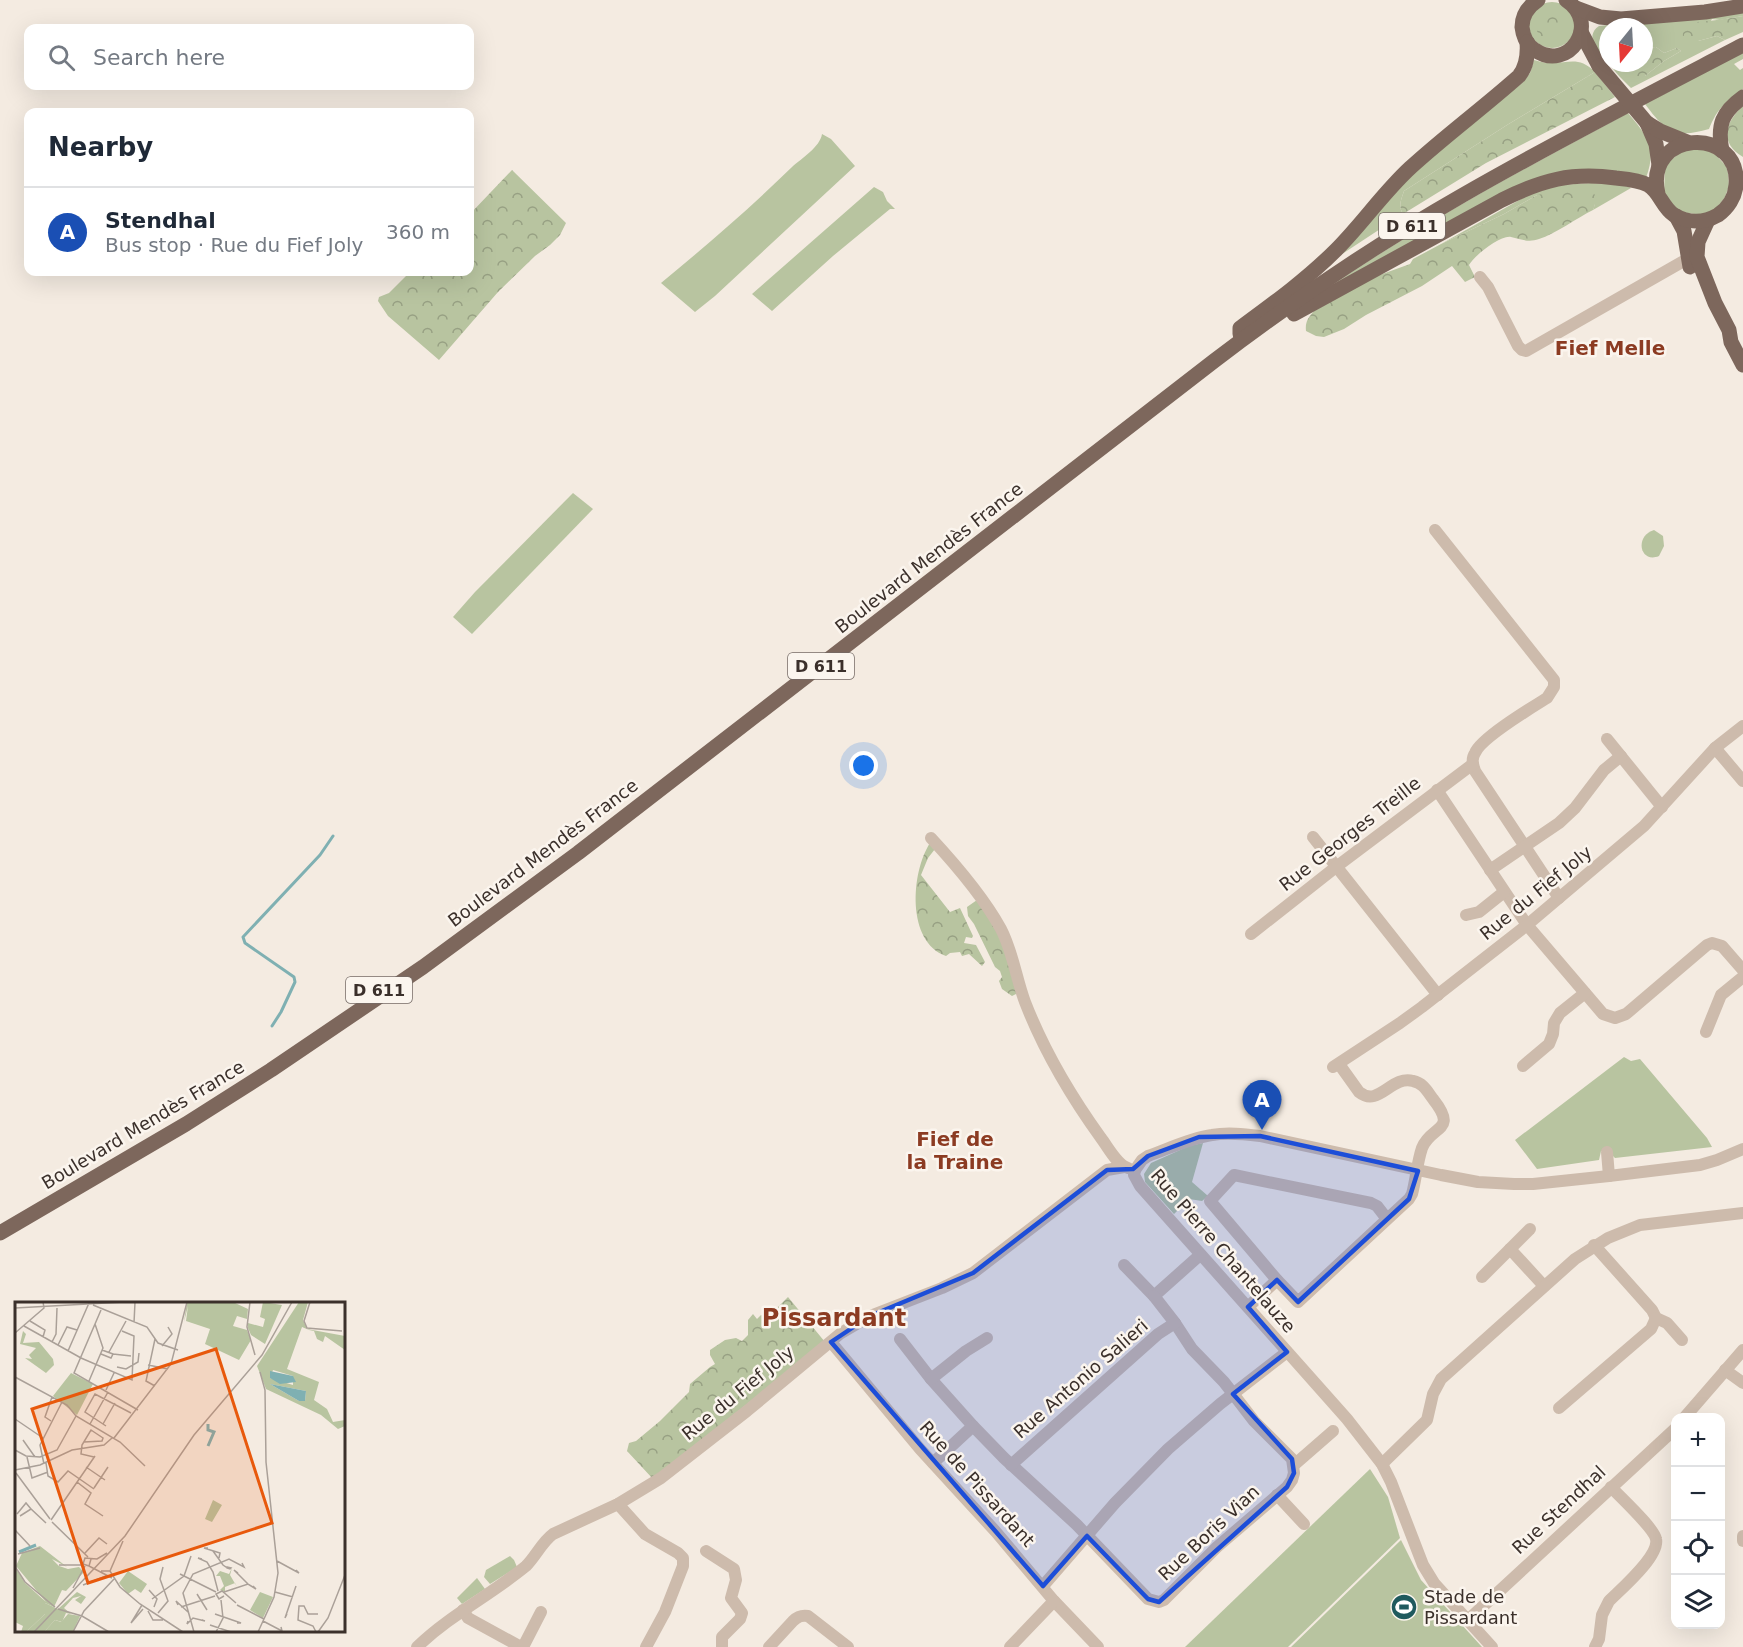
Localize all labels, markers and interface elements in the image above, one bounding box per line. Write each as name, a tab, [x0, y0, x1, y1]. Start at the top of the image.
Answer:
north arrow	[1599, 18, 1653, 72]
search box	[24, 24, 474, 90]
icon: search	[45, 41, 78, 74]
text: Search here	[93, 45, 225, 70]
text: Nearby	[48, 132, 153, 162]
text: Stendhal	[105, 208, 216, 233]
road number: D 611	[1379, 213, 1445, 239]
text: A	[60, 220, 75, 244]
text: 360 m	[386, 220, 450, 244]
text: Bus stop · Rue du Fief Joly	[105, 233, 363, 257]
district label: Fief Melle	[1555, 336, 1665, 360]
street label: Boulevard Mendès France	[831, 478, 1027, 637]
road number: D 611	[788, 653, 854, 679]
your location	[849, 751, 878, 780]
street label: Rue Georges Treille	[1275, 772, 1424, 895]
street label: Boulevard Mendès France	[444, 774, 642, 931]
street label: Rue du Fief Joly	[1476, 841, 1596, 944]
road number: D 611	[346, 977, 412, 1003]
street label: Boulevard Mendès France	[38, 1056, 248, 1193]
pin: A	[1242, 1080, 1282, 1130]
district label: Fief de la Traine	[907, 1127, 1003, 1174]
street label: Rue Pierre Chantelauze	[1147, 1165, 1300, 1337]
inset map	[15, 1302, 345, 1632]
district label: Pissardant	[762, 1304, 906, 1332]
street label: Rue Antonio Salieri	[1009, 1315, 1152, 1443]
street label: Rue du Fief Joly	[678, 1341, 798, 1444]
map controls	[1671, 1413, 1725, 1629]
button: +	[1671, 1413, 1725, 1467]
street label: Rue de Pissardant	[916, 1417, 1039, 1551]
street label: Rue Stendhal	[1508, 1461, 1610, 1558]
button: −	[1671, 1467, 1725, 1521]
street label: Rue Boris Vian	[1154, 1481, 1263, 1585]
button: locate	[1671, 1521, 1725, 1575]
button: layers	[1671, 1575, 1725, 1629]
place label: Stade de Pissardant	[1424, 1586, 1517, 1628]
sports icon: Stade de Pissardant	[1389, 1592, 1419, 1622]

